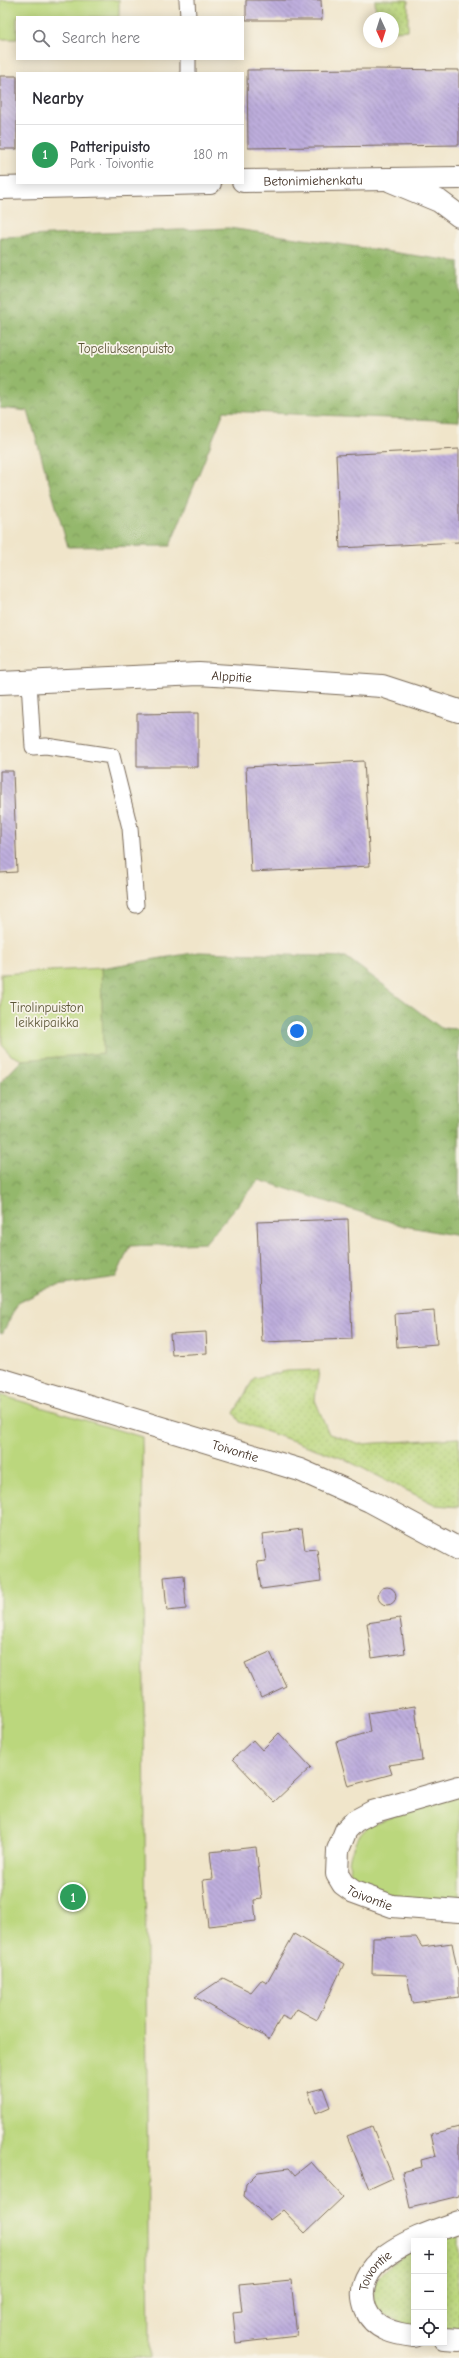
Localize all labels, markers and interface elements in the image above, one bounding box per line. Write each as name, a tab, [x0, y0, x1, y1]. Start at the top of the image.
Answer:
north arrow	[363, 12, 399, 48]
search box	[16, 16, 244, 60]
icon: search	[30, 27, 52, 49]
text: Search here	[62, 29, 140, 47]
text: Nearby	[32, 89, 83, 108]
text: Patteripuisto	[70, 138, 150, 156]
text: 1	[42, 147, 48, 162]
text: 180 m	[193, 147, 228, 162]
text: Park · Toivontie	[70, 156, 154, 171]
street label: Betonimiehenkatu	[263, 172, 363, 189]
park label: Topeliuksenpuisto	[78, 341, 174, 356]
street label: Alppitie	[211, 668, 253, 685]
park label: Tirolinpuiston leikkipaikka	[10, 1000, 84, 1030]
your location	[287, 1021, 307, 1041]
street label: Toivontie	[210, 1437, 261, 1465]
pin: 1	[60, 1882, 86, 1912]
street label: Toivontie	[343, 1882, 395, 1914]
map controls	[411, 2238, 447, 2346]
button: +	[411, 2238, 447, 2274]
street label: Toivontie	[356, 2247, 395, 2292]
button: −	[411, 2274, 447, 2310]
button: locate	[411, 2310, 447, 2346]

